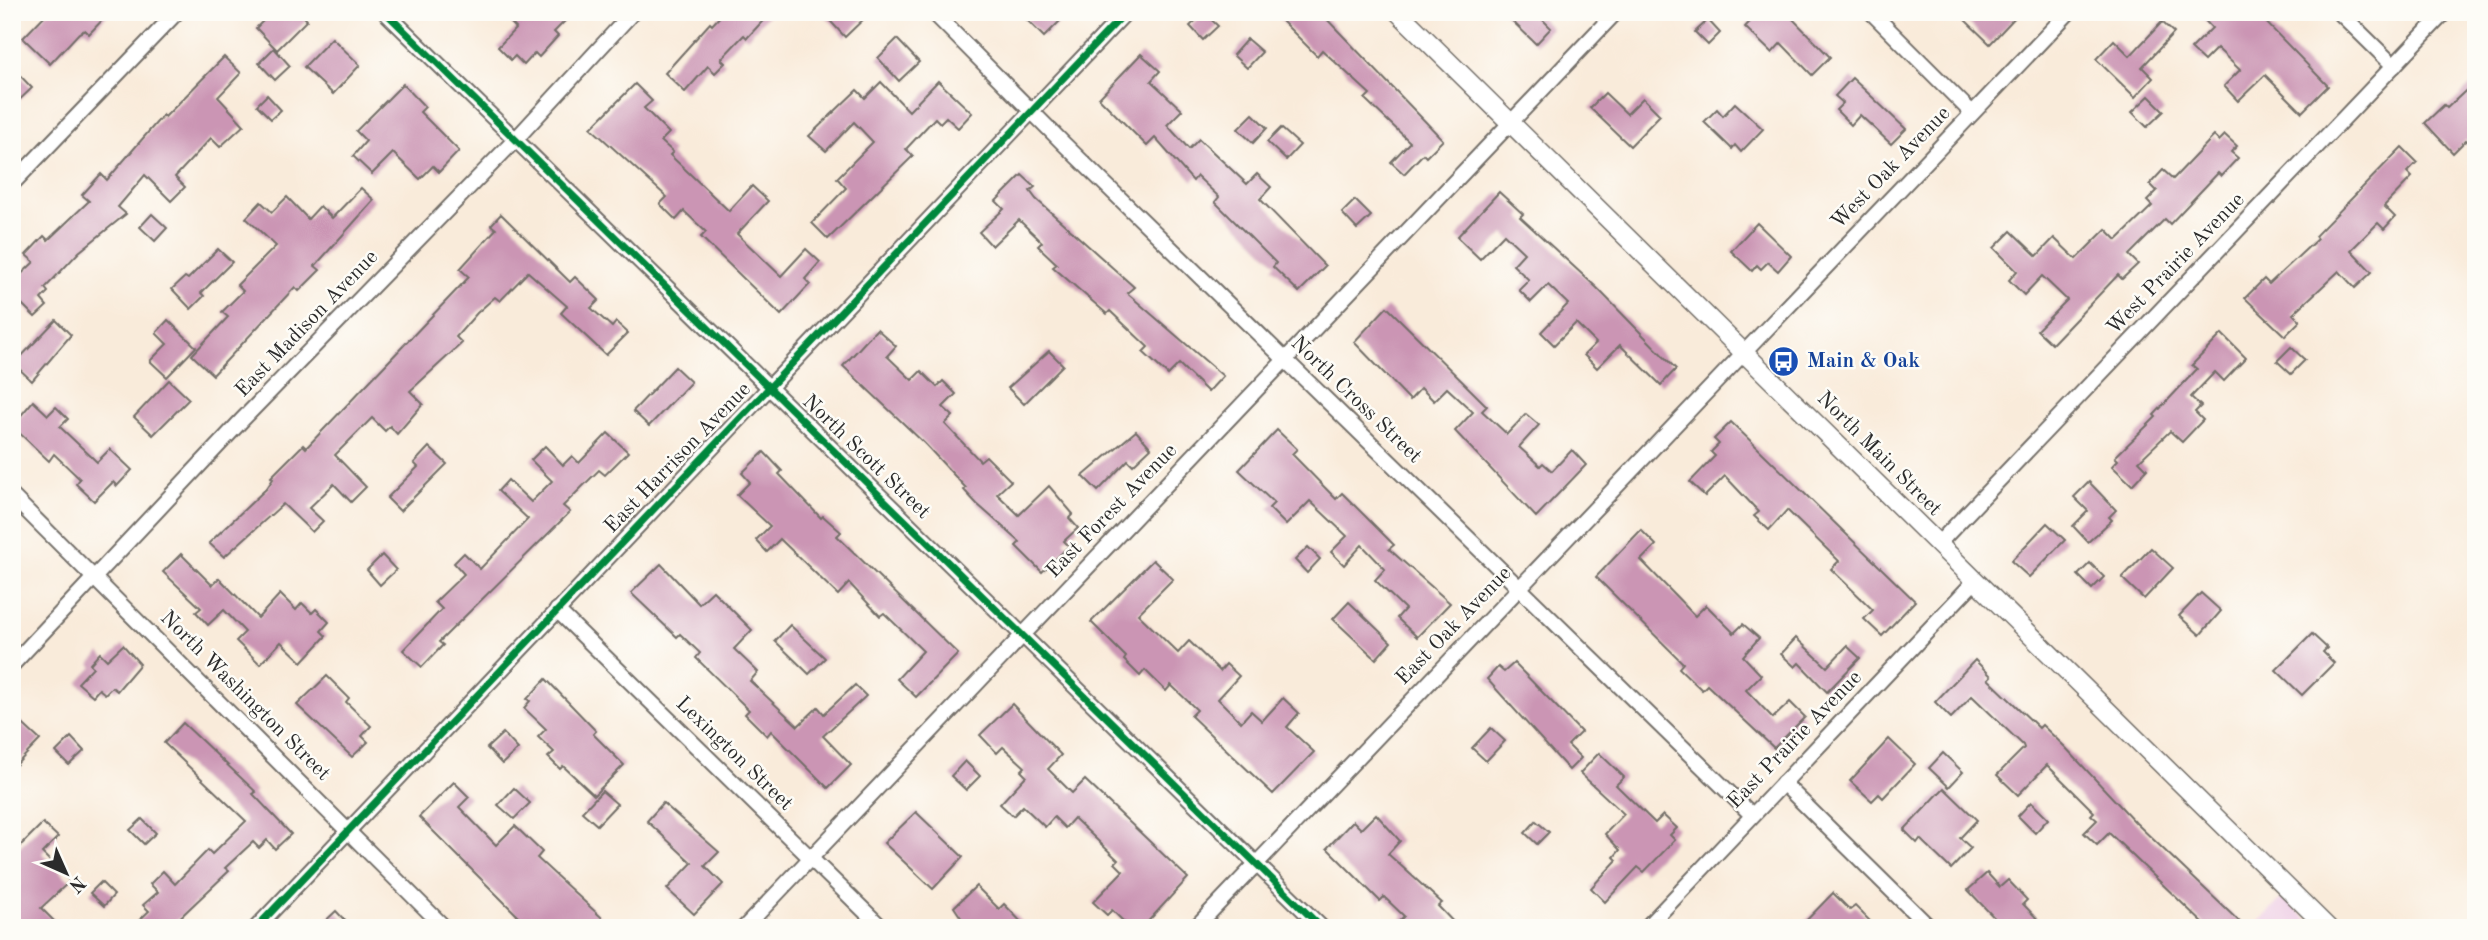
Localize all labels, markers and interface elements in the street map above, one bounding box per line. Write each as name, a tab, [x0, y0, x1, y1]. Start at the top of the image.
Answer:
street label: West Oak Avenue	[1828, 103, 1954, 233]
street label: West Prairie Avenue	[2103, 189, 2249, 339]
street label: East Madison Avenue	[232, 246, 382, 402]
street label: North Cross Street	[1287, 332, 1425, 468]
bus stop icon: Main & Oak	[1767, 344, 1801, 378]
place label: Main & Oak	[1807, 351, 1920, 372]
street label: East Harrison Avenue	[601, 379, 755, 537]
street label: North Main Street	[1813, 388, 1945, 520]
street label: North Scott Street	[798, 391, 934, 523]
street label: East Forest Avenue	[1043, 440, 1181, 582]
street label: East Oak Avenue	[1392, 563, 1516, 689]
street label: North Washington Street	[156, 607, 334, 785]
street label: East Prairie Avenue	[1724, 667, 1866, 813]
street label: Lexington Street	[671, 693, 797, 815]
north arrow	[32, 838, 102, 908]
text: N	[64, 871, 88, 895]

